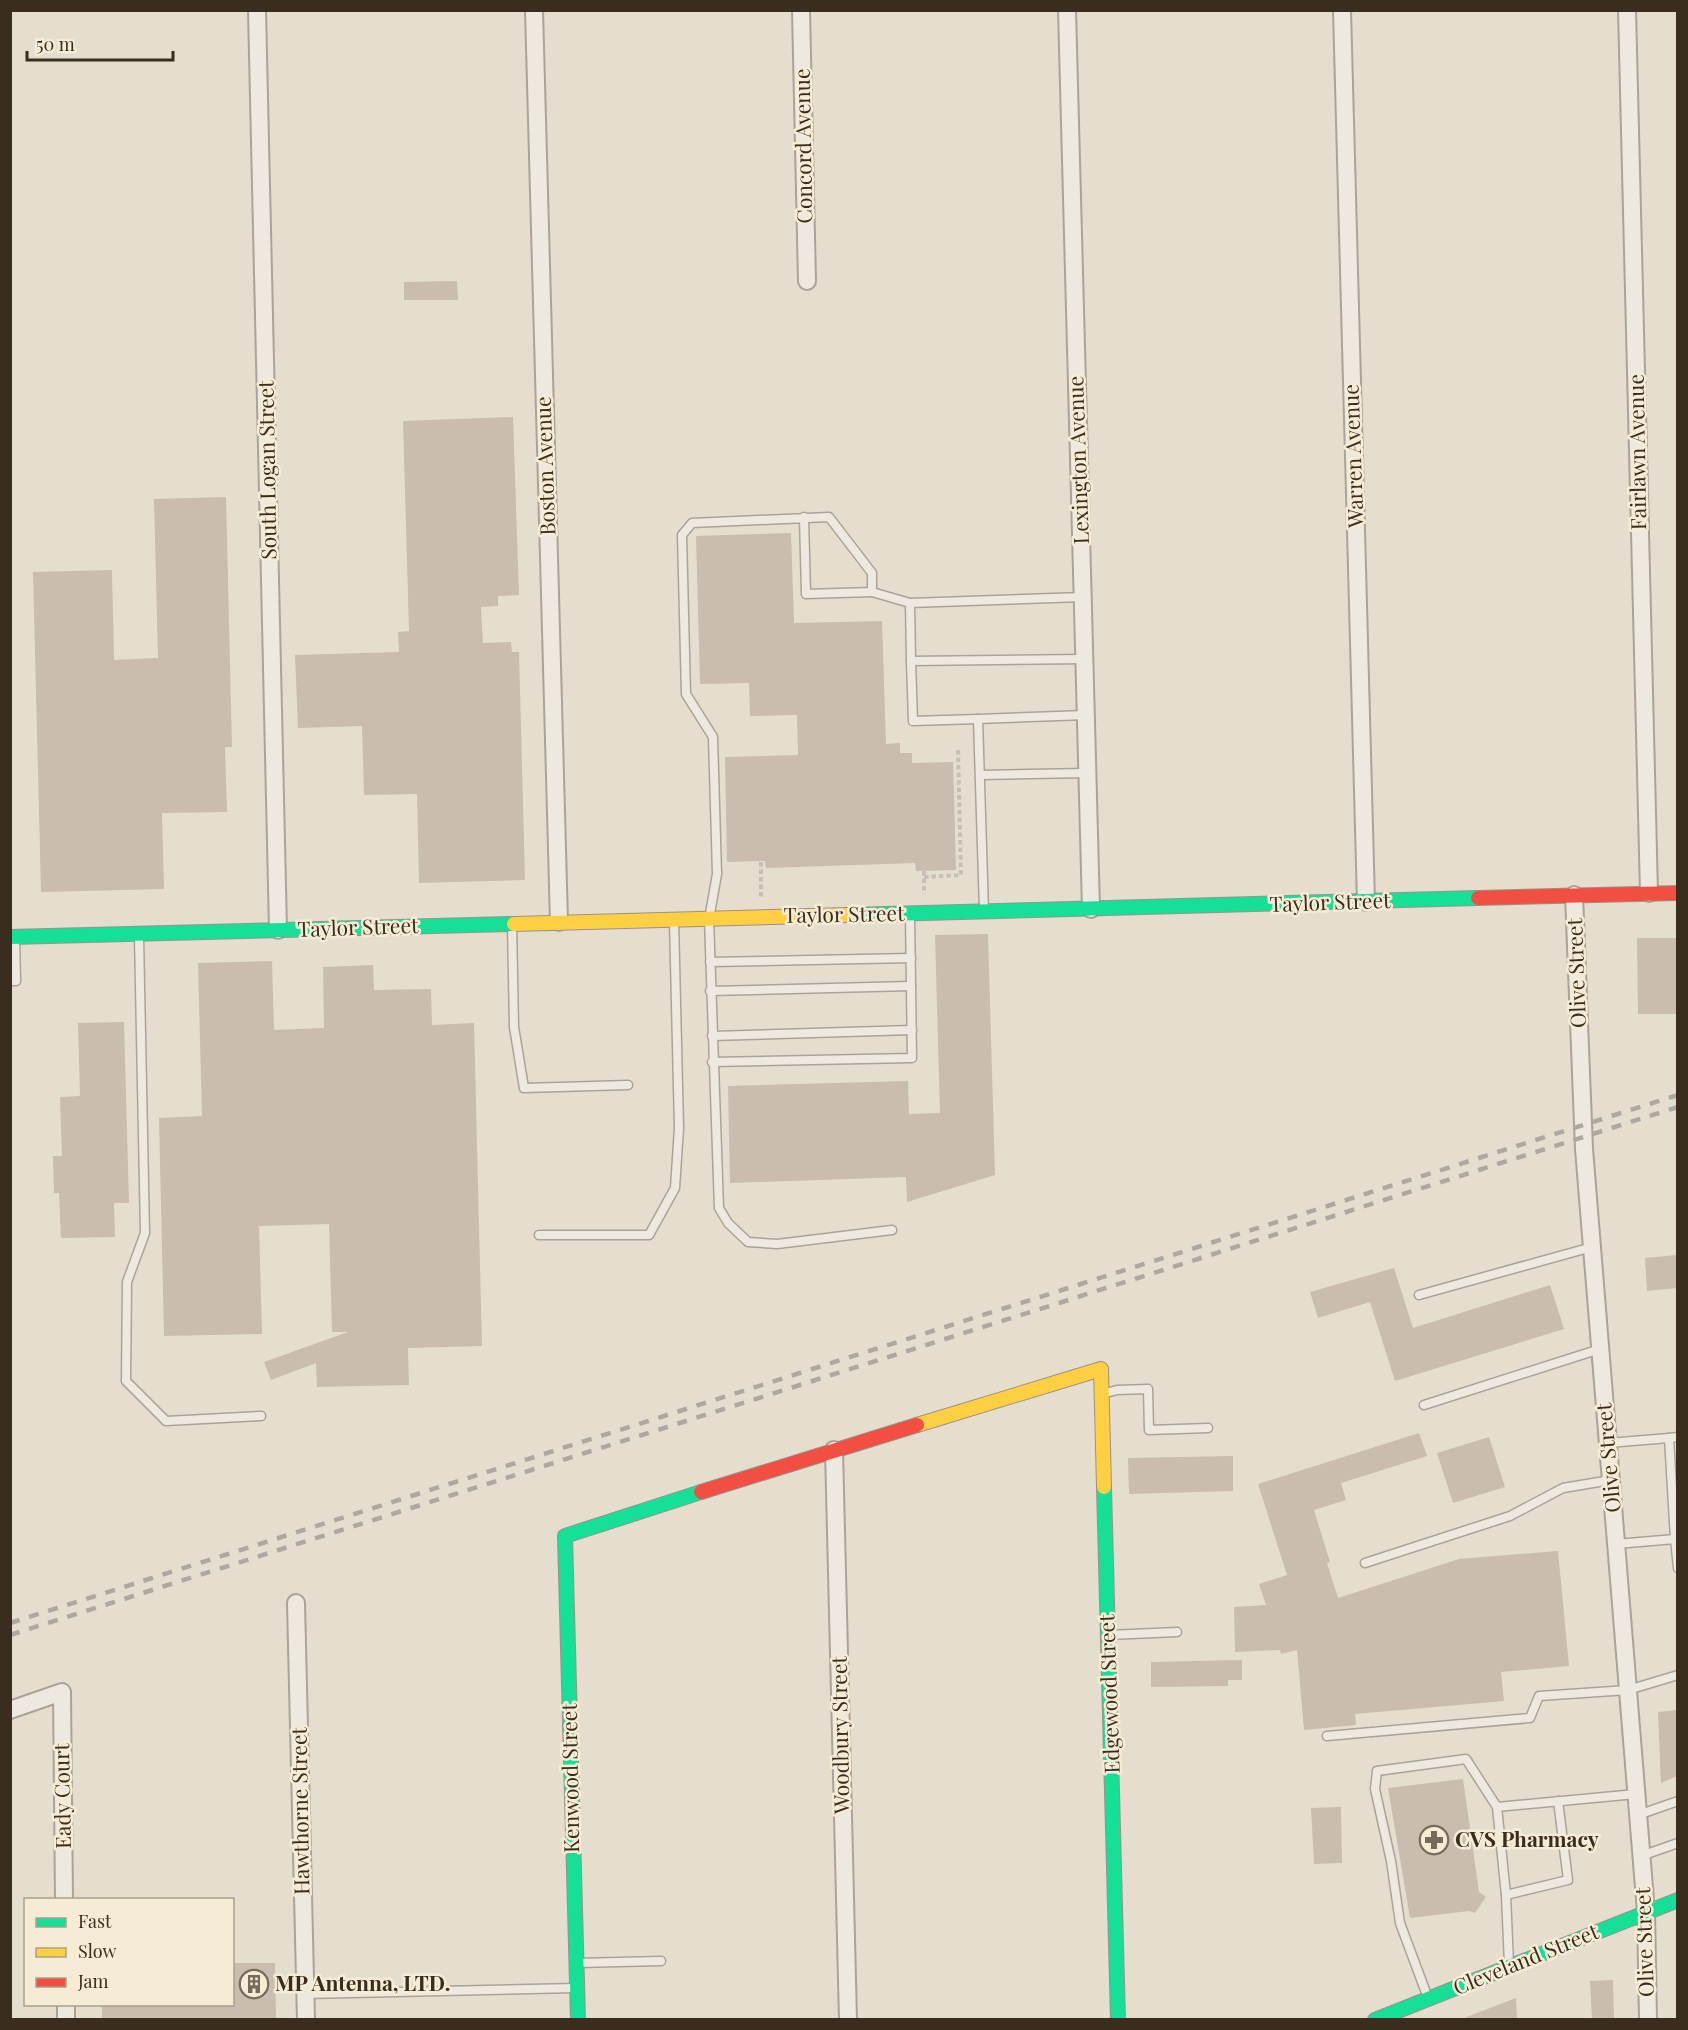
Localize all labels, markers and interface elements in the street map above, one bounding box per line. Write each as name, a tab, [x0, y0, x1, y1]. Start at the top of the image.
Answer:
scale bar	[27, 24, 172, 62]
text: 50 m	[36, 32, 75, 56]
street label: Concord Avenue	[787, 68, 817, 224]
street label: Fairlawn Avenue	[1621, 374, 1651, 530]
street label: Lexington Avenue	[1060, 375, 1094, 545]
street label: South Logan Street	[250, 380, 282, 560]
street label: Warren Avenue	[1336, 384, 1369, 529]
street label: Boston Avenue	[528, 396, 560, 536]
street label: Taylor Street	[1269, 885, 1391, 917]
street label: Taylor Street	[783, 898, 905, 928]
street label: Taylor Street	[297, 910, 419, 942]
street label: Olive Street	[1559, 917, 1591, 1028]
street label: Olive Street	[1588, 1402, 1626, 1514]
street label: Edgewood Street	[1091, 1613, 1125, 1774]
street label: Woodbury Street	[824, 1655, 854, 1815]
street label: Kenwood Street	[554, 1702, 584, 1853]
street label: Hawthorne Street	[284, 1726, 314, 1895]
street label: Eady Court	[46, 1742, 76, 1849]
pharmacy icon: CVS Pharmacy	[1418, 1824, 1450, 1856]
place label: CVS Pharmacy	[1455, 1824, 1599, 1852]
street label: Olive Street	[1627, 1886, 1659, 1997]
legend	[24, 1898, 234, 2006]
text: Fast	[78, 1909, 112, 1933]
street label: Cleveland Street	[1448, 1916, 1603, 2000]
text: Slow	[78, 1939, 116, 1963]
building icon: MP Antenna, LTD.	[238, 1968, 270, 2000]
place label: MP Antenna, LTD.	[275, 1968, 450, 1996]
text: Jam	[77, 1969, 108, 1993]

